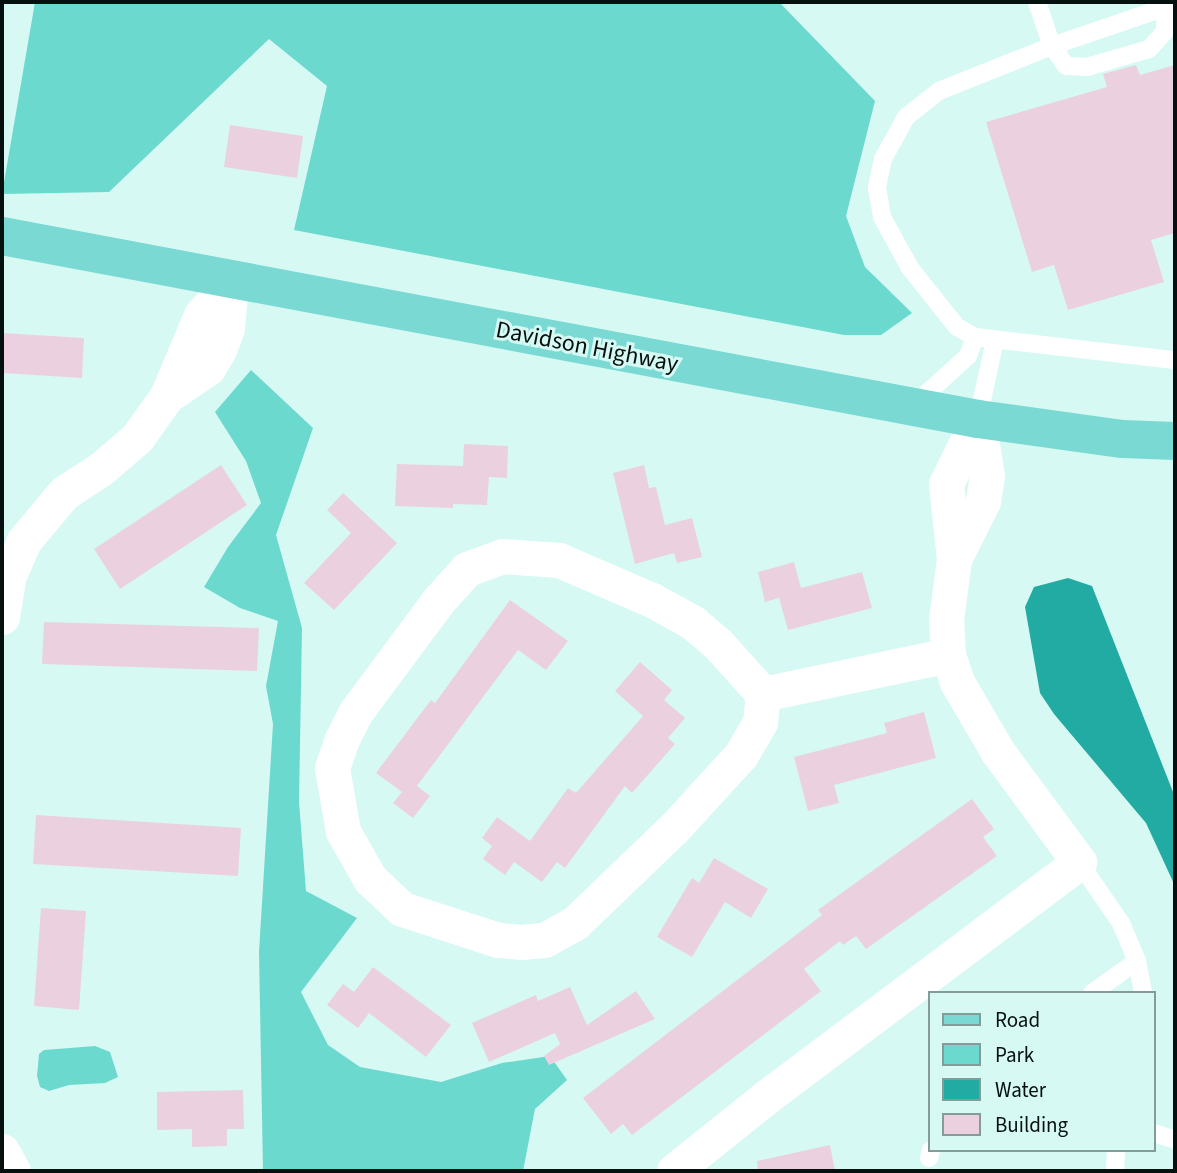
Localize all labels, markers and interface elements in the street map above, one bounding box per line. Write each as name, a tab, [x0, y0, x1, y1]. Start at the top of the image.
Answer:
street label: Davidson Highway	[493, 315, 681, 379]
legend	[928, 991, 1156, 1152]
text: Road	[995, 1005, 1040, 1035]
text: Park	[995, 1040, 1034, 1070]
text: Water	[995, 1075, 1046, 1105]
text: Building	[995, 1110, 1068, 1140]

